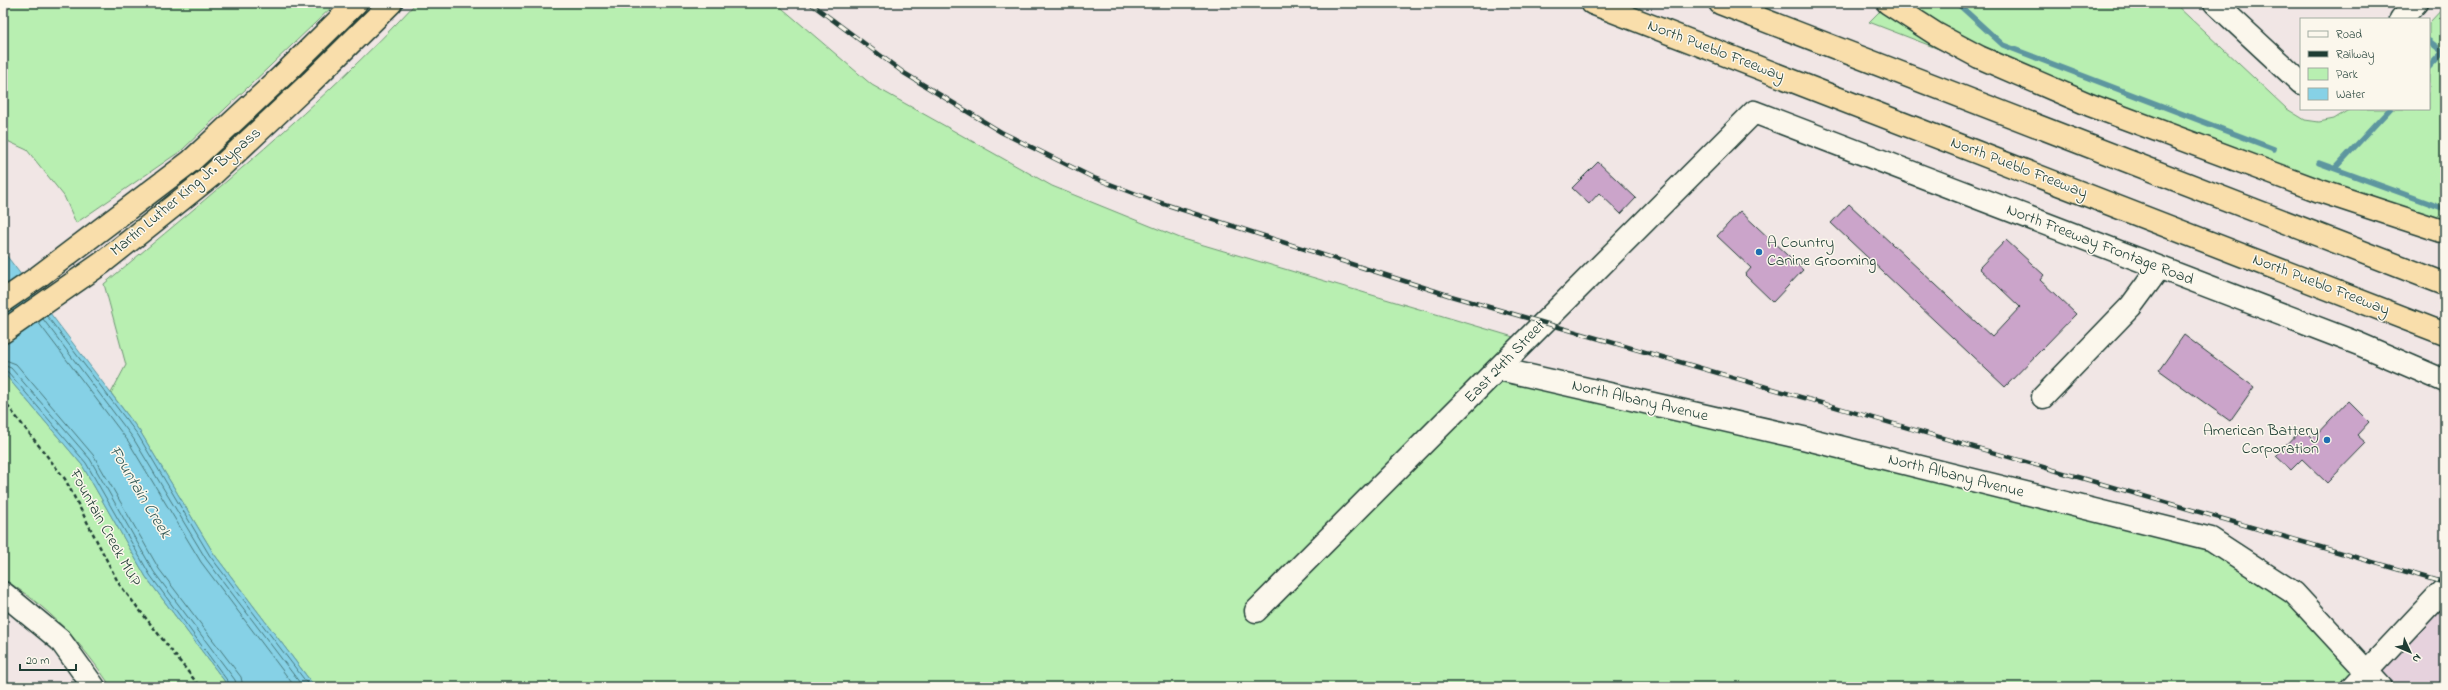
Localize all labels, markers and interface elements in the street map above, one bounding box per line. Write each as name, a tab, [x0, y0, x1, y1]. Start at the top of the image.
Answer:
street label: North Pueblo Freeway	[1644, 14, 1788, 88]
legend	[2300, 18, 2430, 110]
text: Road	[2336, 26, 2362, 44]
text: Railway	[2336, 46, 2375, 65]
text: Park	[2336, 66, 2358, 84]
text: Water	[2336, 86, 2365, 104]
street label: Martin Luther King Jr. Bypass	[105, 122, 267, 262]
street label: North Pueblo Freeway	[1947, 131, 2091, 205]
street label: North Freeway Frontage Road	[2003, 198, 2197, 292]
place label: A Country Canine Grooming	[1767, 231, 1876, 273]
marker: A Country Canine Grooming	[1754, 247, 1764, 257]
street label: North Pueblo Freeway	[2249, 248, 2393, 322]
street label: East 24th Street	[1459, 314, 1551, 409]
street label: North Albany Avenue	[1569, 374, 1711, 429]
place label: American Battery Corporation	[2203, 419, 2319, 461]
marker: American Battery Corporation	[2322, 435, 2332, 445]
water label: Fountain Creek	[102, 441, 178, 544]
street label: North Albany Avenue	[1886, 448, 2027, 505]
street label: Fountain Creek MUP	[62, 464, 147, 591]
north arrow	[2390, 632, 2430, 672]
scale bar	[20, 646, 76, 672]
text: N	[2408, 650, 2425, 666]
text: 20 m	[26, 652, 49, 670]

